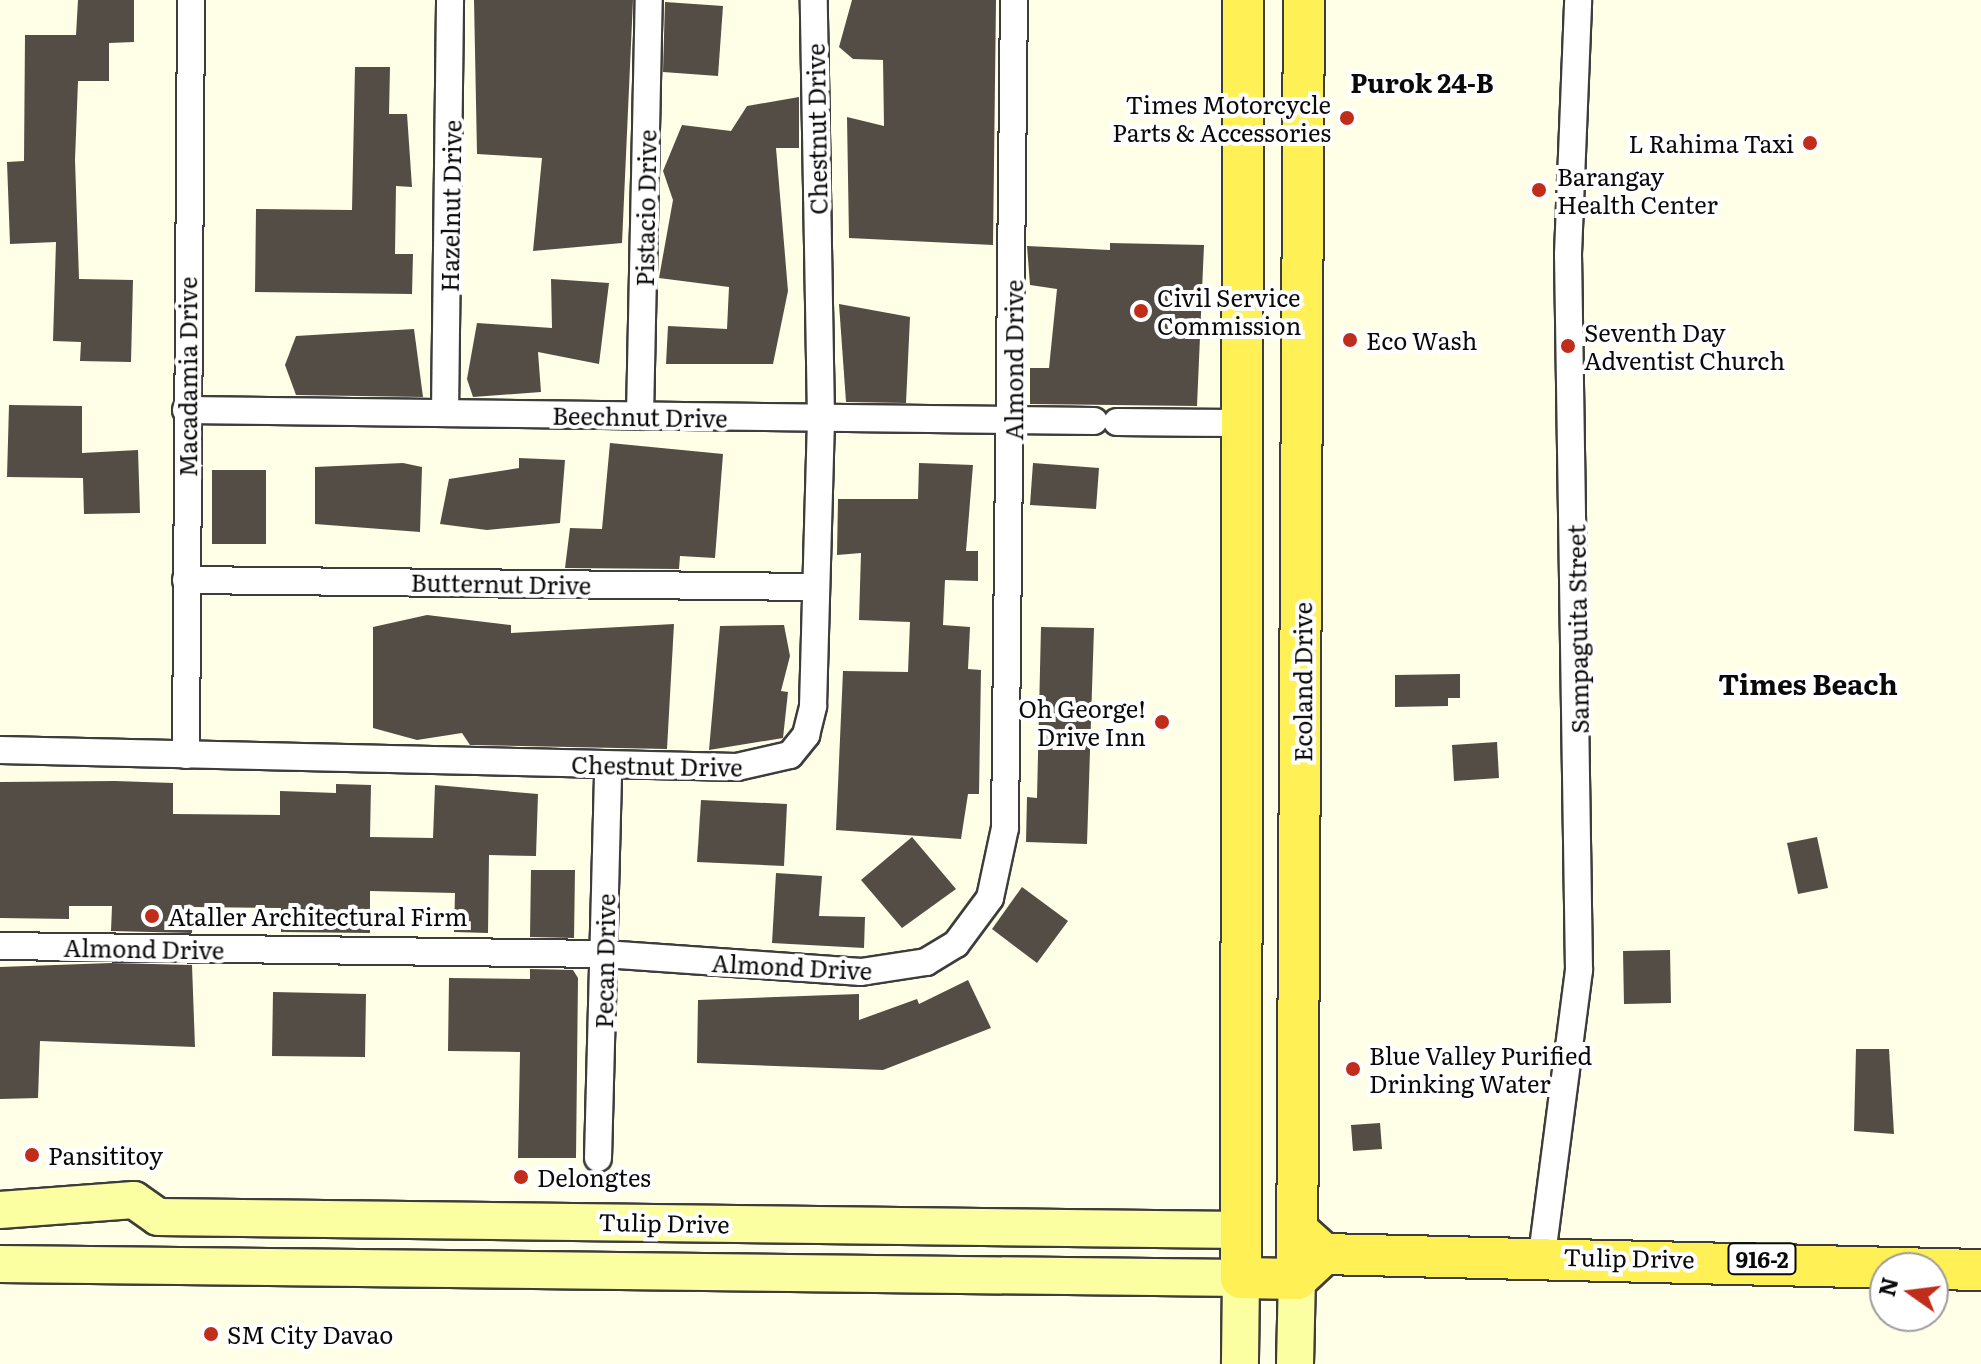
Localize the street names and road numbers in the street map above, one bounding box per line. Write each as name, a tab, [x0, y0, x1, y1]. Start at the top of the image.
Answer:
street label: Chestnut Drive	[800, 43, 832, 215]
street label: Hazelnut Drive	[434, 120, 466, 292]
street label: Pistacio Drive	[629, 129, 661, 287]
street label: Macadamia Drive	[173, 277, 201, 477]
street label: Almond Drive	[999, 280, 1027, 440]
street label: Beechnut Drive	[552, 400, 728, 432]
street label: Sampaguita Street	[1561, 524, 1593, 734]
street label: Butternut Drive	[410, 567, 592, 599]
street label: Ecoland Drive	[1288, 602, 1316, 762]
street label: Chestnut Drive	[571, 749, 743, 781]
street label: Pecan Drive	[588, 893, 620, 1029]
street label: Almond Drive	[63, 932, 225, 964]
street label: Almond Drive	[711, 947, 873, 985]
street label: Tulip Drive	[598, 1206, 730, 1238]
street label: Tulip Drive	[1563, 1241, 1695, 1273]
road number: 916-2	[1726, 1241, 1798, 1277]

